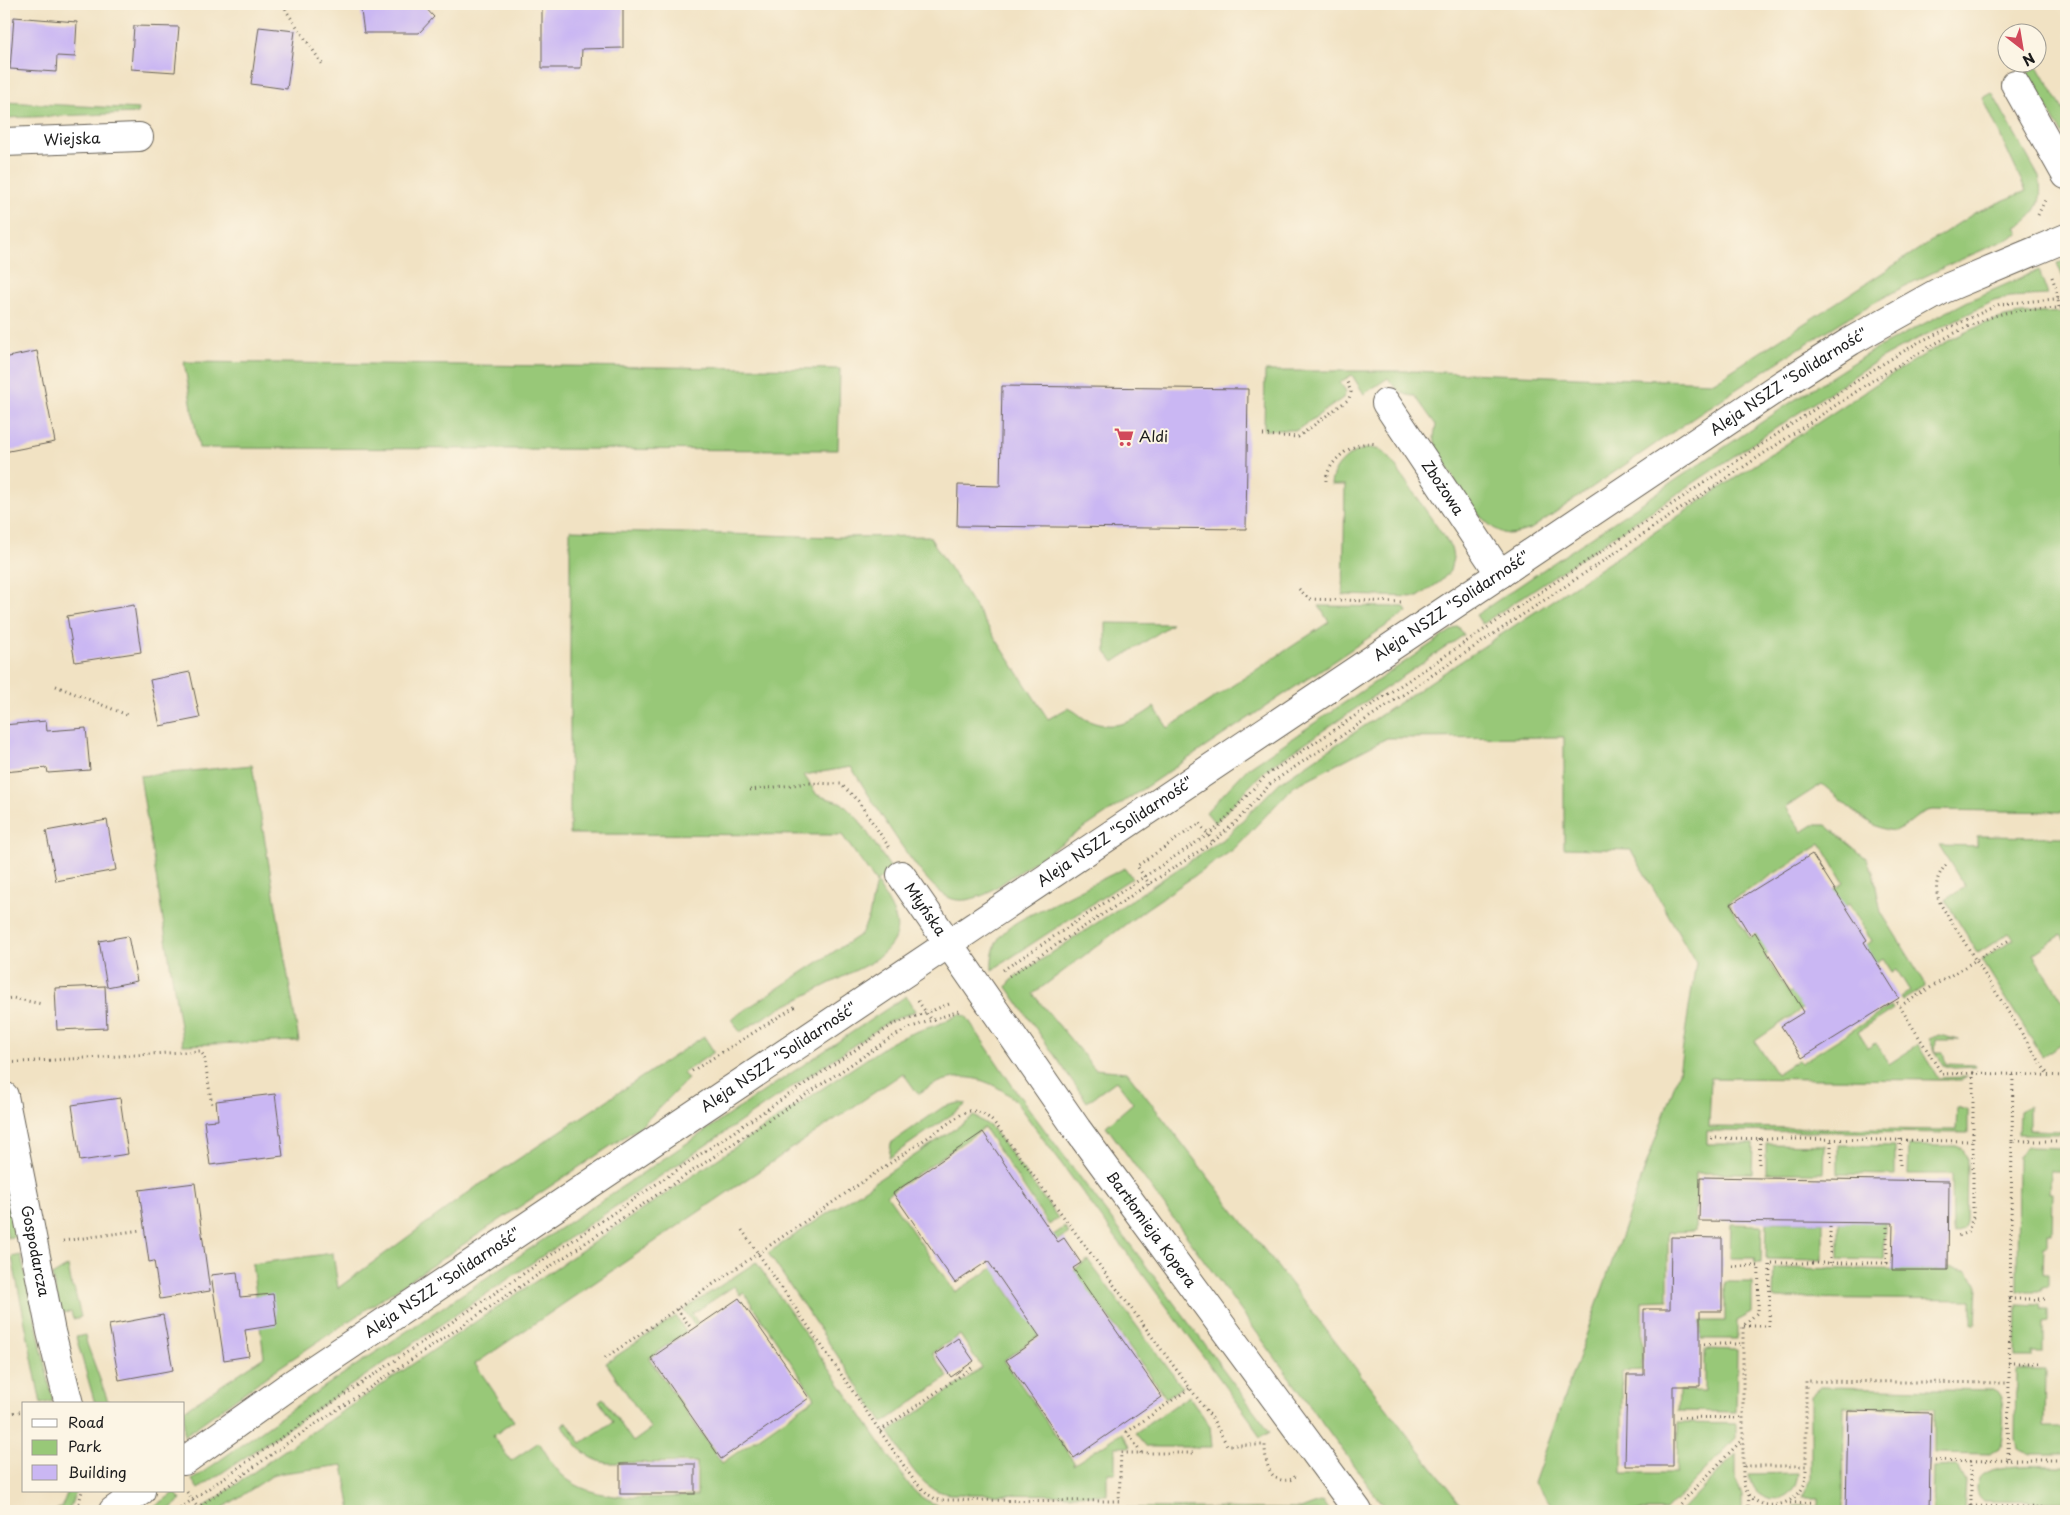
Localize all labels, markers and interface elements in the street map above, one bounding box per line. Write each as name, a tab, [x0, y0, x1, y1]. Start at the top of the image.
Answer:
north arrow	[1998, 22, 2048, 72]
text: N	[2019, 48, 2039, 71]
street label: Wiejska	[43, 125, 101, 151]
street label: Aleja NSZZ "Solidarność"	[1704, 321, 1871, 440]
place label: Aldi	[1139, 424, 1168, 447]
supermarket icon: Aldi	[1113, 426, 1135, 448]
street label: Zbożowa	[1417, 455, 1471, 520]
street label: Aleja NSZZ "Solidarność"	[1368, 544, 1534, 666]
street label: Aleja NSZZ "Solidarność"	[1032, 770, 1197, 891]
street label: Młyńska	[900, 877, 953, 941]
street label: Aleja NSZZ "Solidarność"	[695, 995, 861, 1117]
street label: Bartłomieja Kopera	[1101, 1166, 1203, 1292]
street label: Gospodarcza	[16, 1203, 57, 1299]
street label: Aleja NSZZ "Solidarność"	[359, 1221, 525, 1343]
legend	[22, 1402, 185, 1492]
text: Road	[68, 1410, 104, 1433]
text: Park	[68, 1434, 102, 1457]
text: Building	[68, 1460, 127, 1483]

